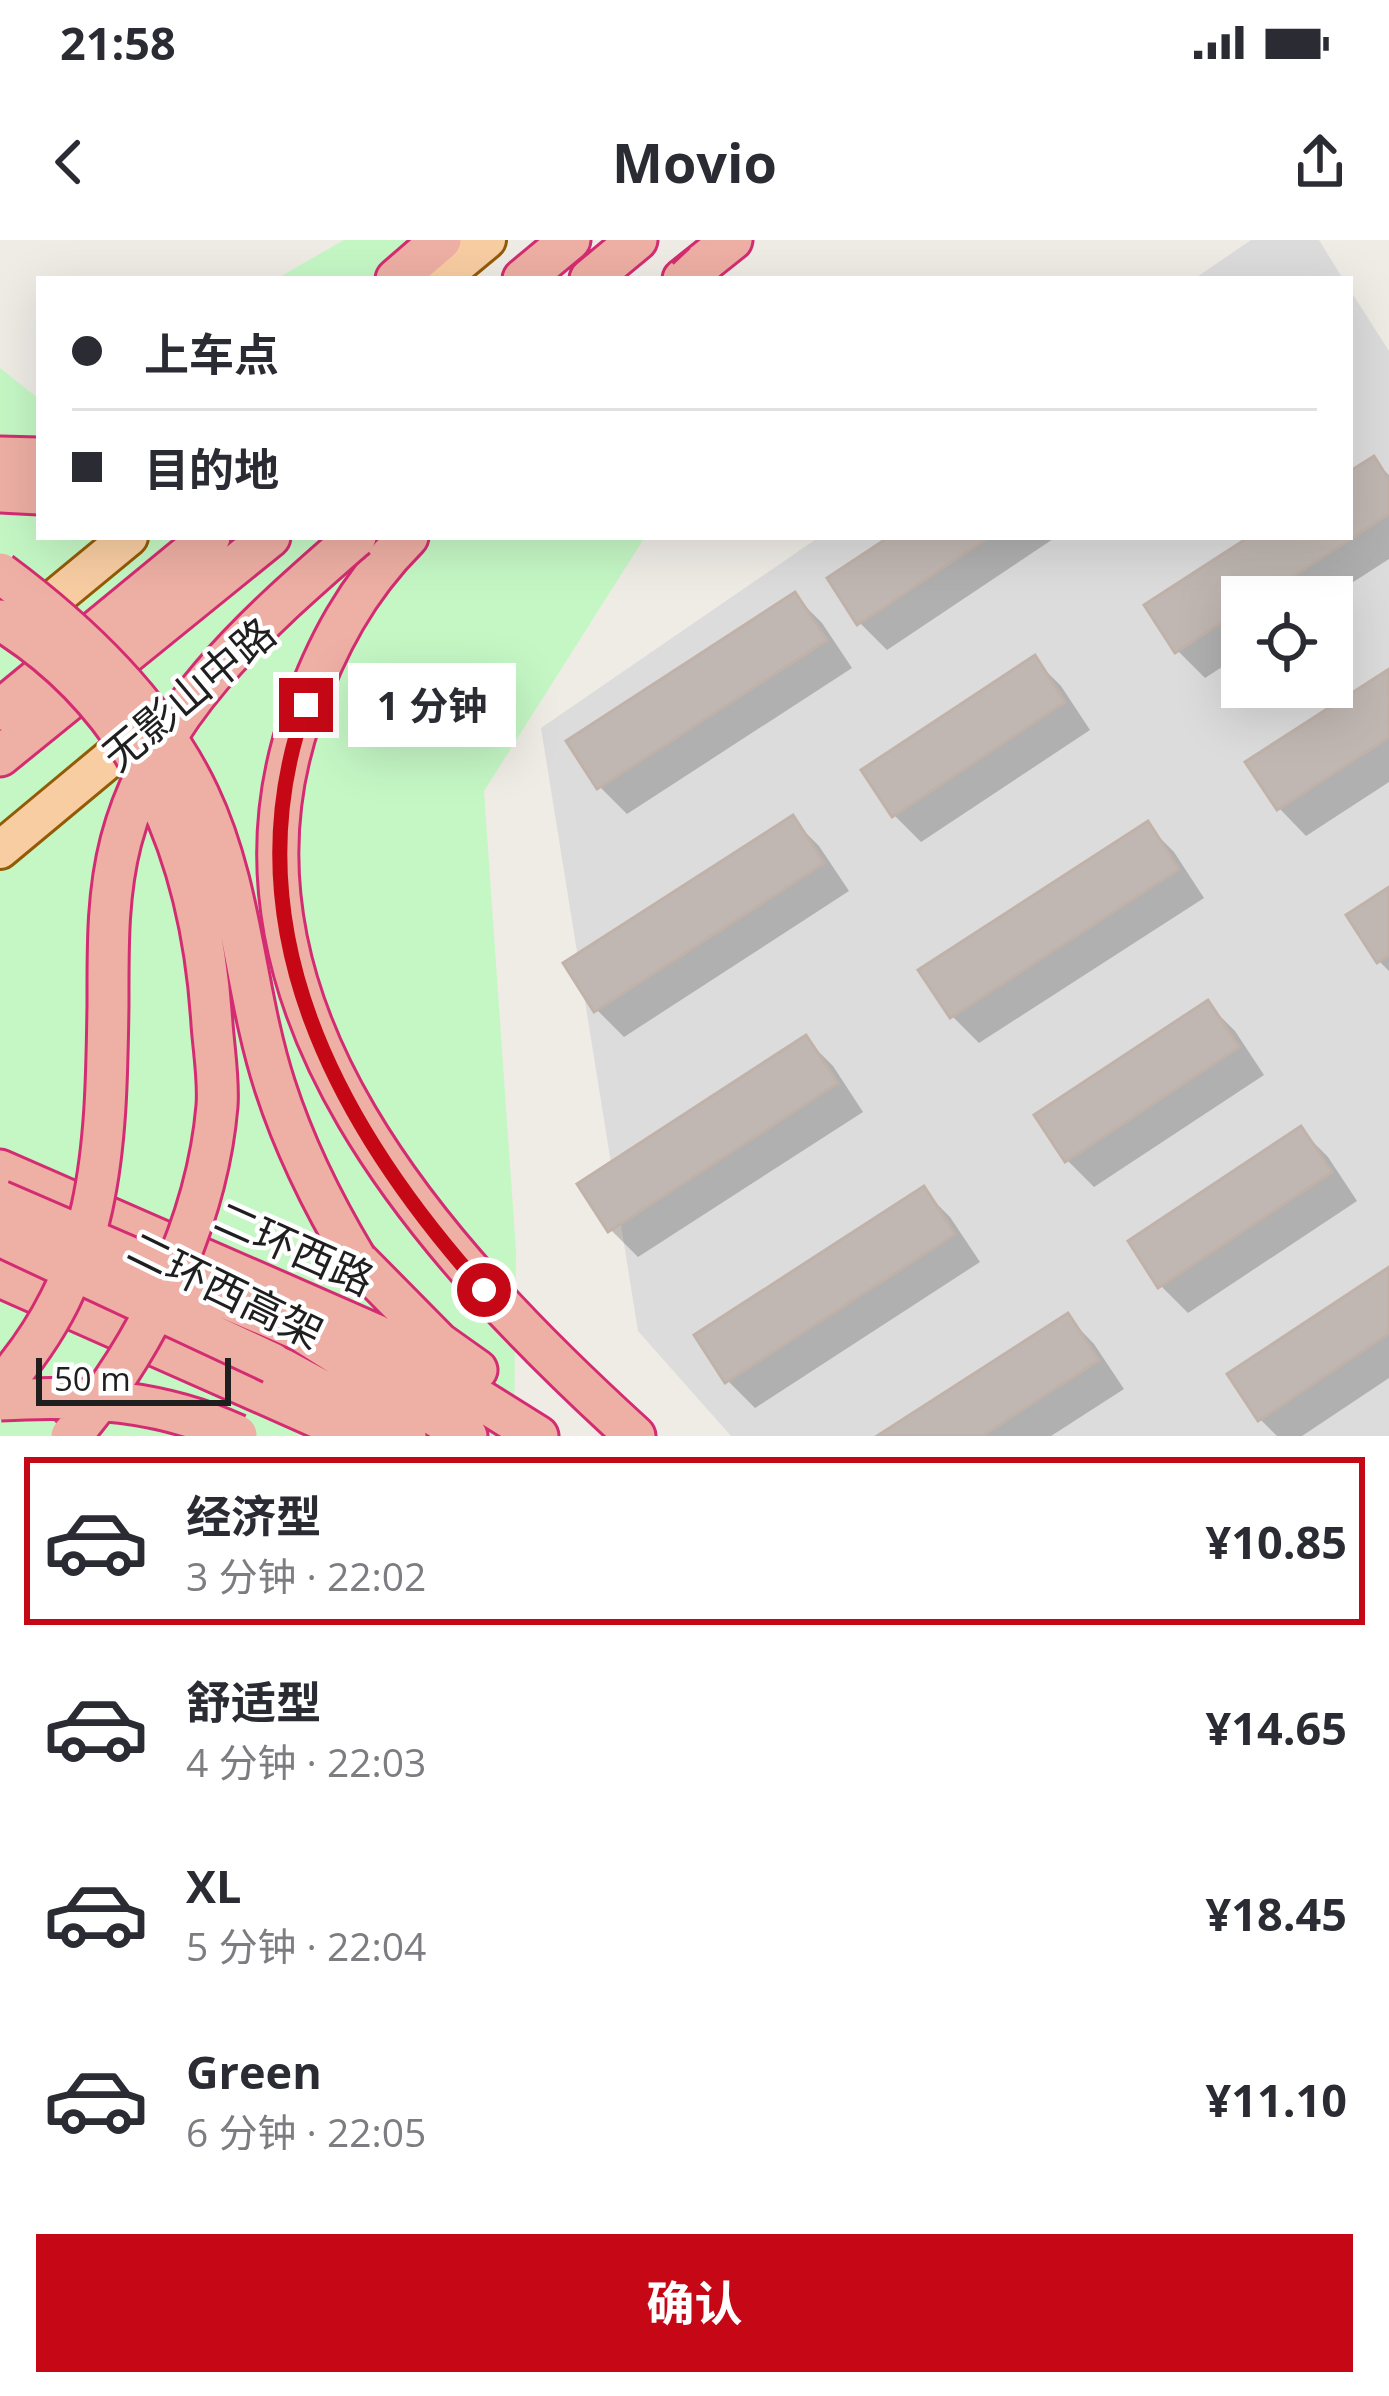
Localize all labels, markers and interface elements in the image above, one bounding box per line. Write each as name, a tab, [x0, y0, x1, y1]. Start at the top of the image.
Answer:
text: 21:58	[60, 12, 176, 73]
text: Movio	[612, 125, 777, 199]
icon: back	[36, 129, 102, 195]
icon: share	[1287, 129, 1353, 195]
text: 上车点	[144, 323, 279, 384]
text: 目的地	[144, 438, 279, 499]
map controls	[1221, 576, 1353, 708]
button: locate	[1221, 576, 1353, 708]
street label: 无影山中路	[89, 604, 287, 782]
callout: 1 分钟	[348, 663, 516, 747]
route end	[279, 678, 333, 732]
text: 1 分钟	[377, 678, 487, 731]
street label: 二环西路	[207, 1187, 383, 1307]
street label: 二环西高架	[119, 1217, 333, 1361]
route start	[457, 1263, 511, 1317]
scale bar	[36, 1352, 231, 1405]
text: 50 m	[54, 1356, 131, 1401]
text: 经济型	[186, 1485, 321, 1546]
icon: car	[42, 1487, 150, 1595]
text: ¥10.85	[1206, 1511, 1347, 1572]
text: 3 分钟 · 22:02	[186, 1549, 426, 1602]
text: 舒适型	[186, 1671, 321, 1732]
icon: car	[42, 1673, 150, 1781]
text: ¥14.65	[1206, 1697, 1347, 1758]
text: 4 分钟 · 22:03	[186, 1735, 426, 1788]
text: XL	[186, 1855, 241, 1916]
icon: car	[42, 1859, 150, 1967]
text: ¥18.45	[1206, 1883, 1347, 1944]
text: 5 分钟 · 22:04	[186, 1919, 426, 1972]
text: Green	[186, 2041, 322, 2102]
icon: car	[42, 2045, 150, 2153]
text: ¥11.10	[1206, 2069, 1347, 2130]
text: 6 分钟 · 22:05	[186, 2105, 426, 2158]
button: 确认	[36, 2234, 1353, 2372]

